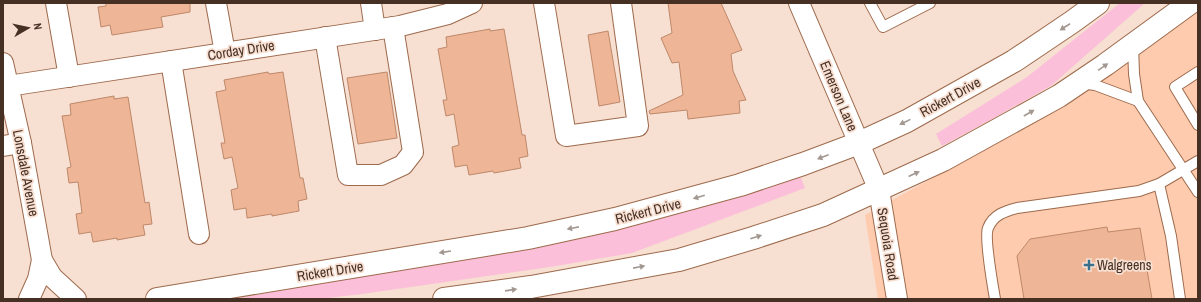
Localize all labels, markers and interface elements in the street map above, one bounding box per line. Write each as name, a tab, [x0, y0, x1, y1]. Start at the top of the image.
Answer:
north arrow	[8, 8, 48, 48]
text: N	[30, 22, 45, 31]
one-way arrow	[1060, 23, 1070, 31]
street label: Corday Drive	[206, 36, 276, 64]
street label: Emerson Lane	[816, 58, 862, 134]
one-way arrow	[1098, 63, 1108, 71]
street label: Rickert Drive	[916, 73, 984, 121]
one-way arrow	[1023, 110, 1035, 116]
one-way arrow	[899, 119, 911, 125]
street label: Lonsdale Avenue	[9, 128, 43, 218]
one-way arrow	[816, 154, 828, 160]
one-way arrow	[909, 171, 920, 177]
street label: Rickert Drive	[613, 194, 683, 228]
one-way arrow	[693, 194, 705, 200]
street label: Sequoia Road	[873, 206, 903, 282]
one-way arrow	[567, 225, 579, 231]
one-way arrow	[751, 234, 763, 240]
one-way arrow	[439, 249, 451, 255]
place label: Walgreens	[1097, 256, 1152, 274]
street label: Rickert Drive	[296, 257, 364, 285]
marker: Walgreens	[1084, 260, 1094, 270]
one-way arrow	[633, 264, 645, 270]
one-way arrow	[505, 287, 517, 293]

